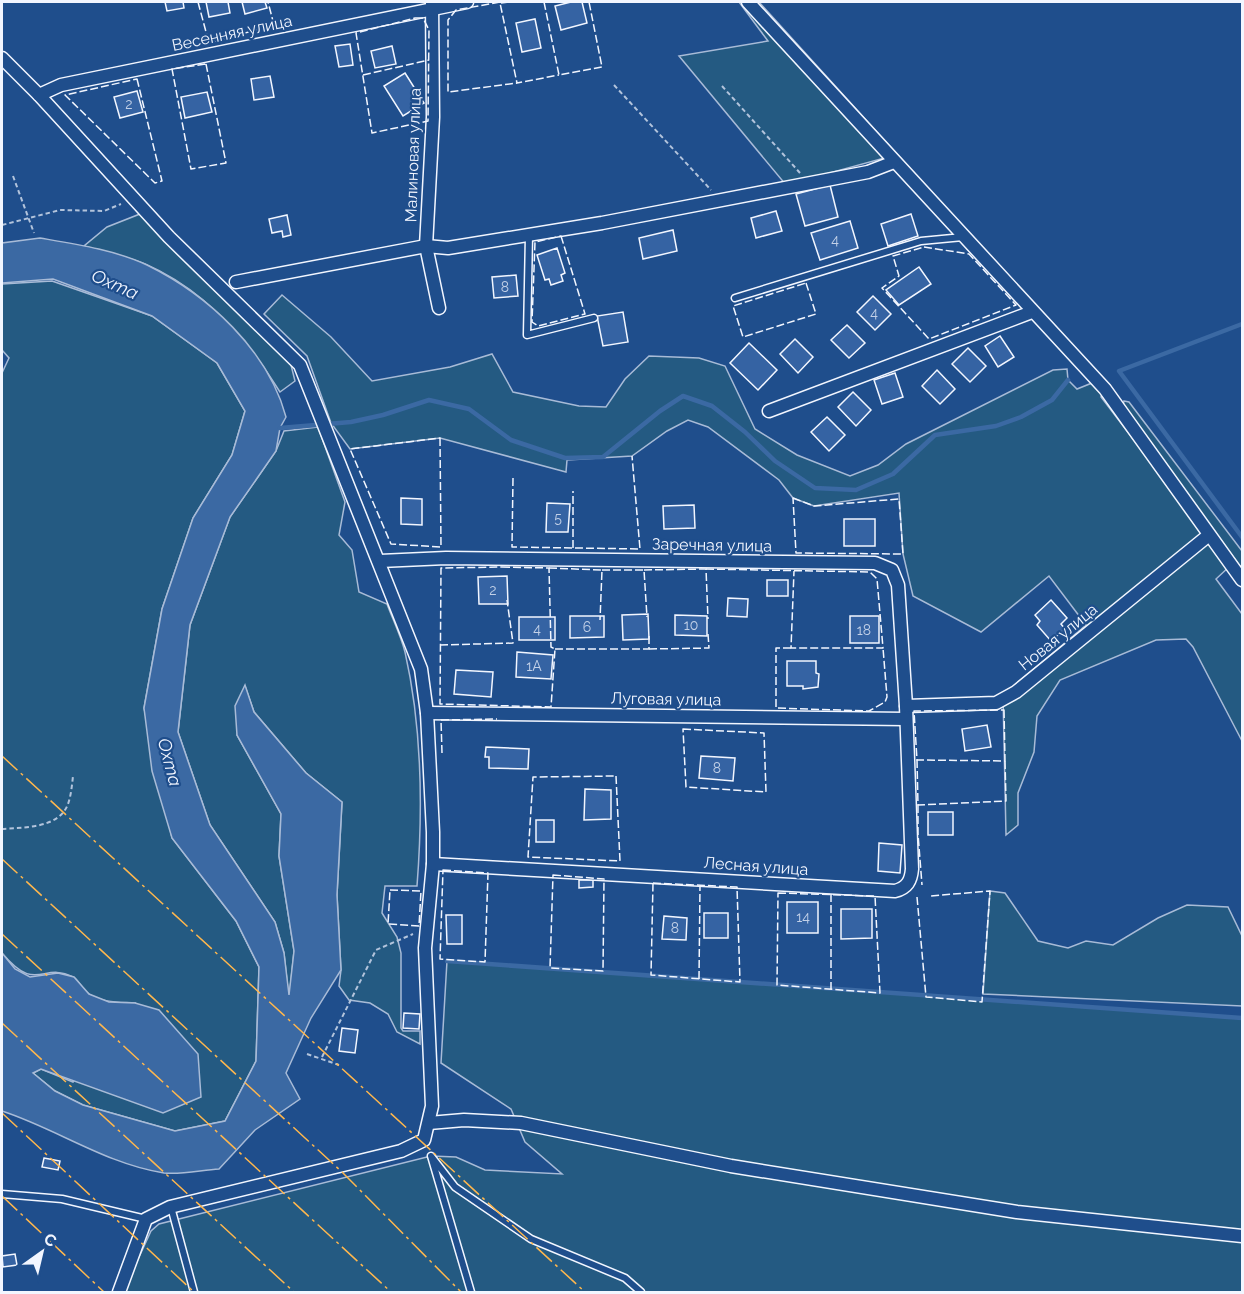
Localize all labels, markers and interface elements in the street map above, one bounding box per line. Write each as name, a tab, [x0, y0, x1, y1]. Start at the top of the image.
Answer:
street label: Весенняя улица	[170, 11, 294, 55]
street label: Малиновая улица	[401, 87, 425, 223]
house number: 2	[125, 96, 133, 112]
house number: 4	[831, 232, 839, 248]
water label: Охта	[88, 264, 142, 304]
house number: 8	[501, 279, 509, 295]
house number: 4	[870, 305, 878, 321]
house number: 5	[554, 510, 562, 526]
street label: Заречная улица	[652, 534, 772, 556]
house number: 2	[489, 582, 497, 598]
street label: Новая улица	[1015, 600, 1101, 674]
house number: 10	[684, 617, 698, 633]
house number: 6	[583, 619, 591, 635]
house number: 4	[533, 621, 541, 637]
house number: 18	[857, 622, 871, 638]
house number: 1А	[526, 658, 542, 674]
street label: Луговая улица	[610, 689, 722, 709]
water label: Охта	[154, 736, 187, 789]
house number: 8	[713, 760, 721, 776]
street label: Лесная улица	[703, 853, 809, 879]
house number: 14	[796, 909, 810, 925]
house number: 8	[671, 920, 679, 936]
north arrow	[12, 1222, 72, 1282]
text: С	[40, 1229, 60, 1251]

